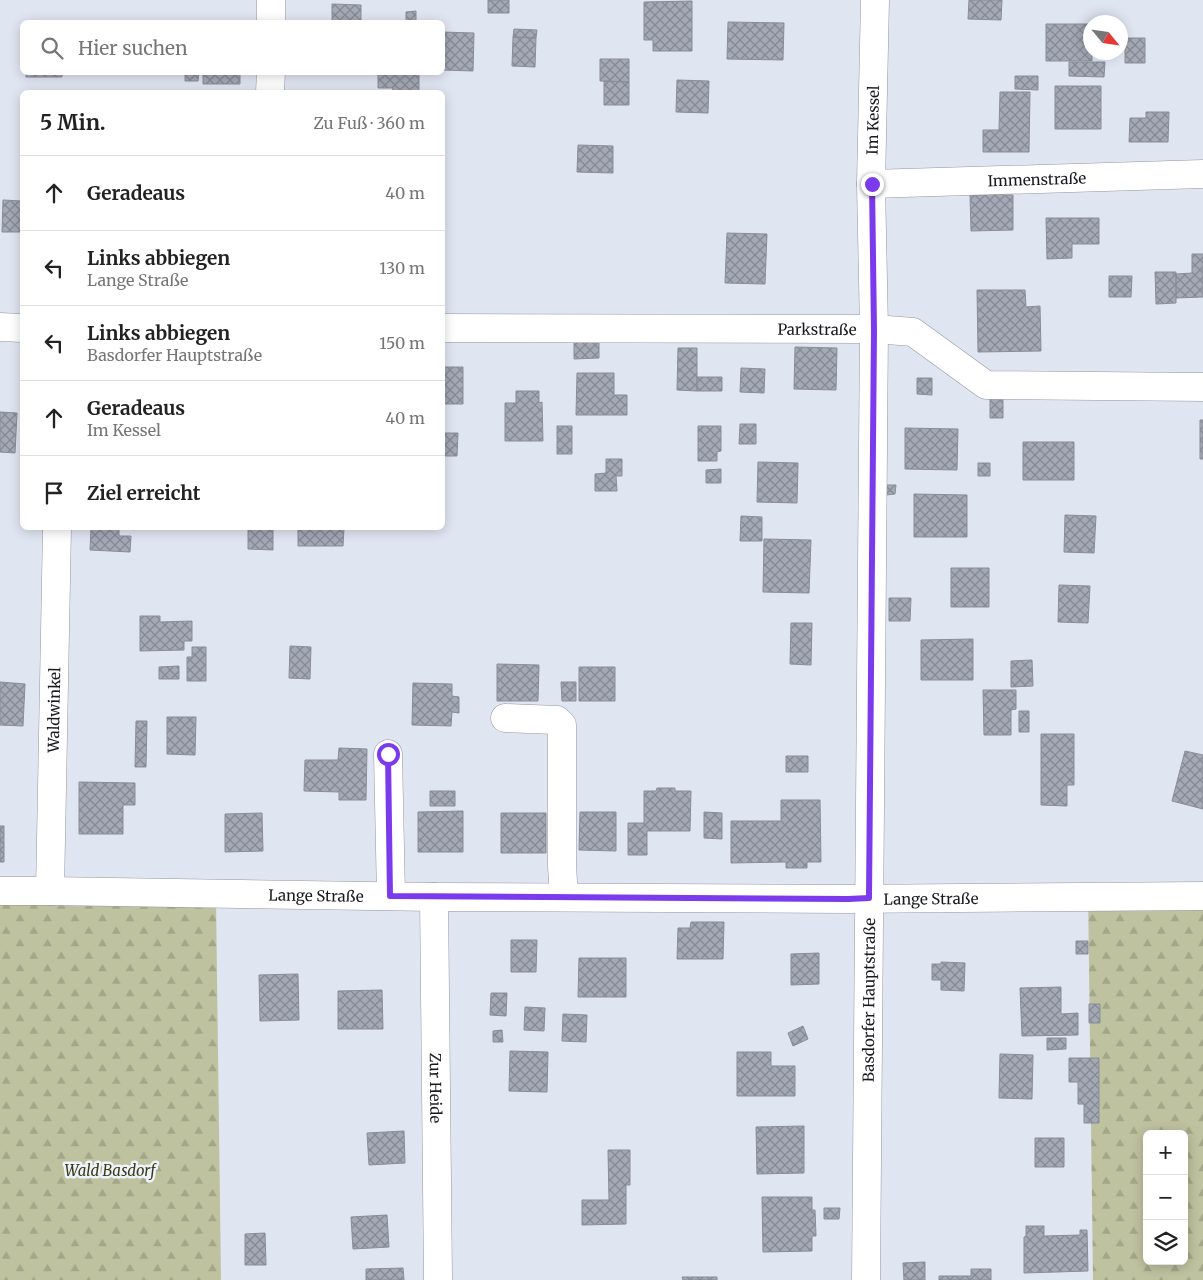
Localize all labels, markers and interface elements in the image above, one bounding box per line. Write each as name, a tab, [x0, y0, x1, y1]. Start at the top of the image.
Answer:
north arrow	[1083, 15, 1128, 60]
search box	[20, 20, 445, 75]
icon: search	[38, 34, 66, 62]
text: Hier suchen	[78, 36, 188, 60]
street label: Im Kessel	[862, 85, 883, 155]
text: 5 Min.	[40, 109, 106, 136]
text: Zu Fuß · 360 m	[314, 113, 425, 133]
street label: Immenstraße	[987, 168, 1087, 190]
route end	[861, 173, 884, 196]
icon: ahead	[40, 179, 68, 207]
text: Geradeaus	[87, 181, 185, 205]
text: 40 m	[385, 183, 425, 203]
text: Links abbiegen	[87, 246, 230, 270]
icon: left	[40, 254, 68, 282]
text: 130 m	[379, 258, 425, 278]
text: Lange Straße	[87, 270, 188, 290]
street label: Parkstraße	[777, 319, 857, 338]
text: Links abbiegen	[87, 321, 230, 345]
icon: left	[40, 329, 68, 357]
text: 150 m	[379, 333, 425, 353]
text: Basdorfer Hauptstraße	[87, 345, 262, 365]
text: Geradeaus	[87, 396, 185, 420]
icon: ahead	[40, 404, 68, 432]
text: 40 m	[385, 408, 425, 428]
text: Im Kessel	[87, 420, 161, 440]
icon: arrive	[40, 479, 68, 507]
text: Ziel erreicht	[87, 481, 200, 505]
street label: Waldwinkel	[43, 667, 64, 754]
route start	[377, 743, 400, 766]
street label: Lange Straße	[268, 885, 364, 905]
street label: Lange Straße	[883, 888, 979, 908]
street label: Basdorfer Hauptstraße	[858, 918, 879, 1082]
street label: Zur Heide	[426, 1053, 446, 1123]
map controls	[1143, 1130, 1188, 1265]
button: +	[1143, 1130, 1188, 1175]
park label: Wald Basdorf	[65, 1161, 157, 1180]
button: −	[1143, 1175, 1188, 1220]
button: layers	[1143, 1220, 1188, 1265]

